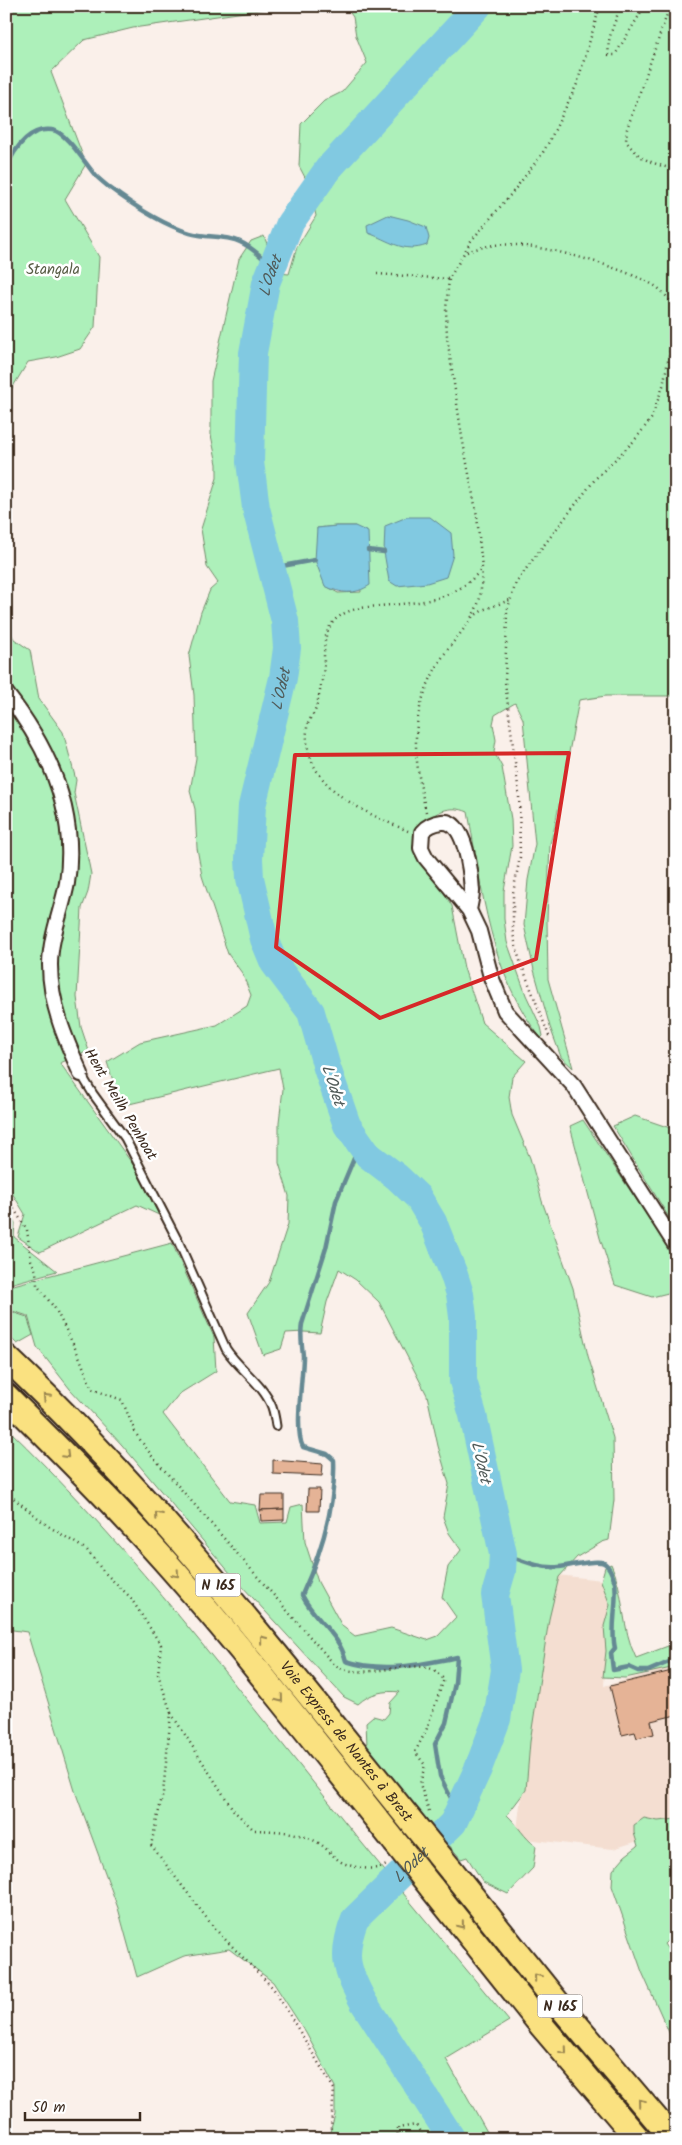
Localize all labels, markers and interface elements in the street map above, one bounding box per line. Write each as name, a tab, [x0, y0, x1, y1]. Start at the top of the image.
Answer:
water label: L'Odet	[253, 249, 291, 299]
park label: Stangala	[26, 258, 80, 282]
water label: L'Odet	[265, 664, 299, 713]
street label: Hent Meilh Penhoat	[77, 1044, 163, 1165]
water label: L'Odet	[314, 1062, 352, 1112]
one-way arrow	[43, 1393, 52, 1402]
water label: L'Odet	[464, 1439, 498, 1488]
one-way arrow	[60, 1450, 69, 1459]
one-way arrow	[154, 1511, 163, 1520]
one-way arrow	[171, 1569, 180, 1578]
road number: N 165	[196, 1574, 240, 1596]
one-way arrow	[259, 1635, 268, 1644]
street label: Voie Express de Nantes à Brest	[273, 1656, 418, 1828]
one-way arrow	[275, 1693, 283, 1702]
water label: L'Odet	[388, 1840, 437, 1890]
one-way arrow	[456, 1919, 464, 1928]
one-way arrow	[533, 1974, 542, 1983]
road number: N 165	[538, 1994, 582, 2018]
one-way arrow	[558, 2045, 566, 2054]
scale bar	[25, 2090, 140, 2122]
text: 50 m	[32, 2096, 66, 2120]
one-way arrow	[638, 2099, 647, 2108]

